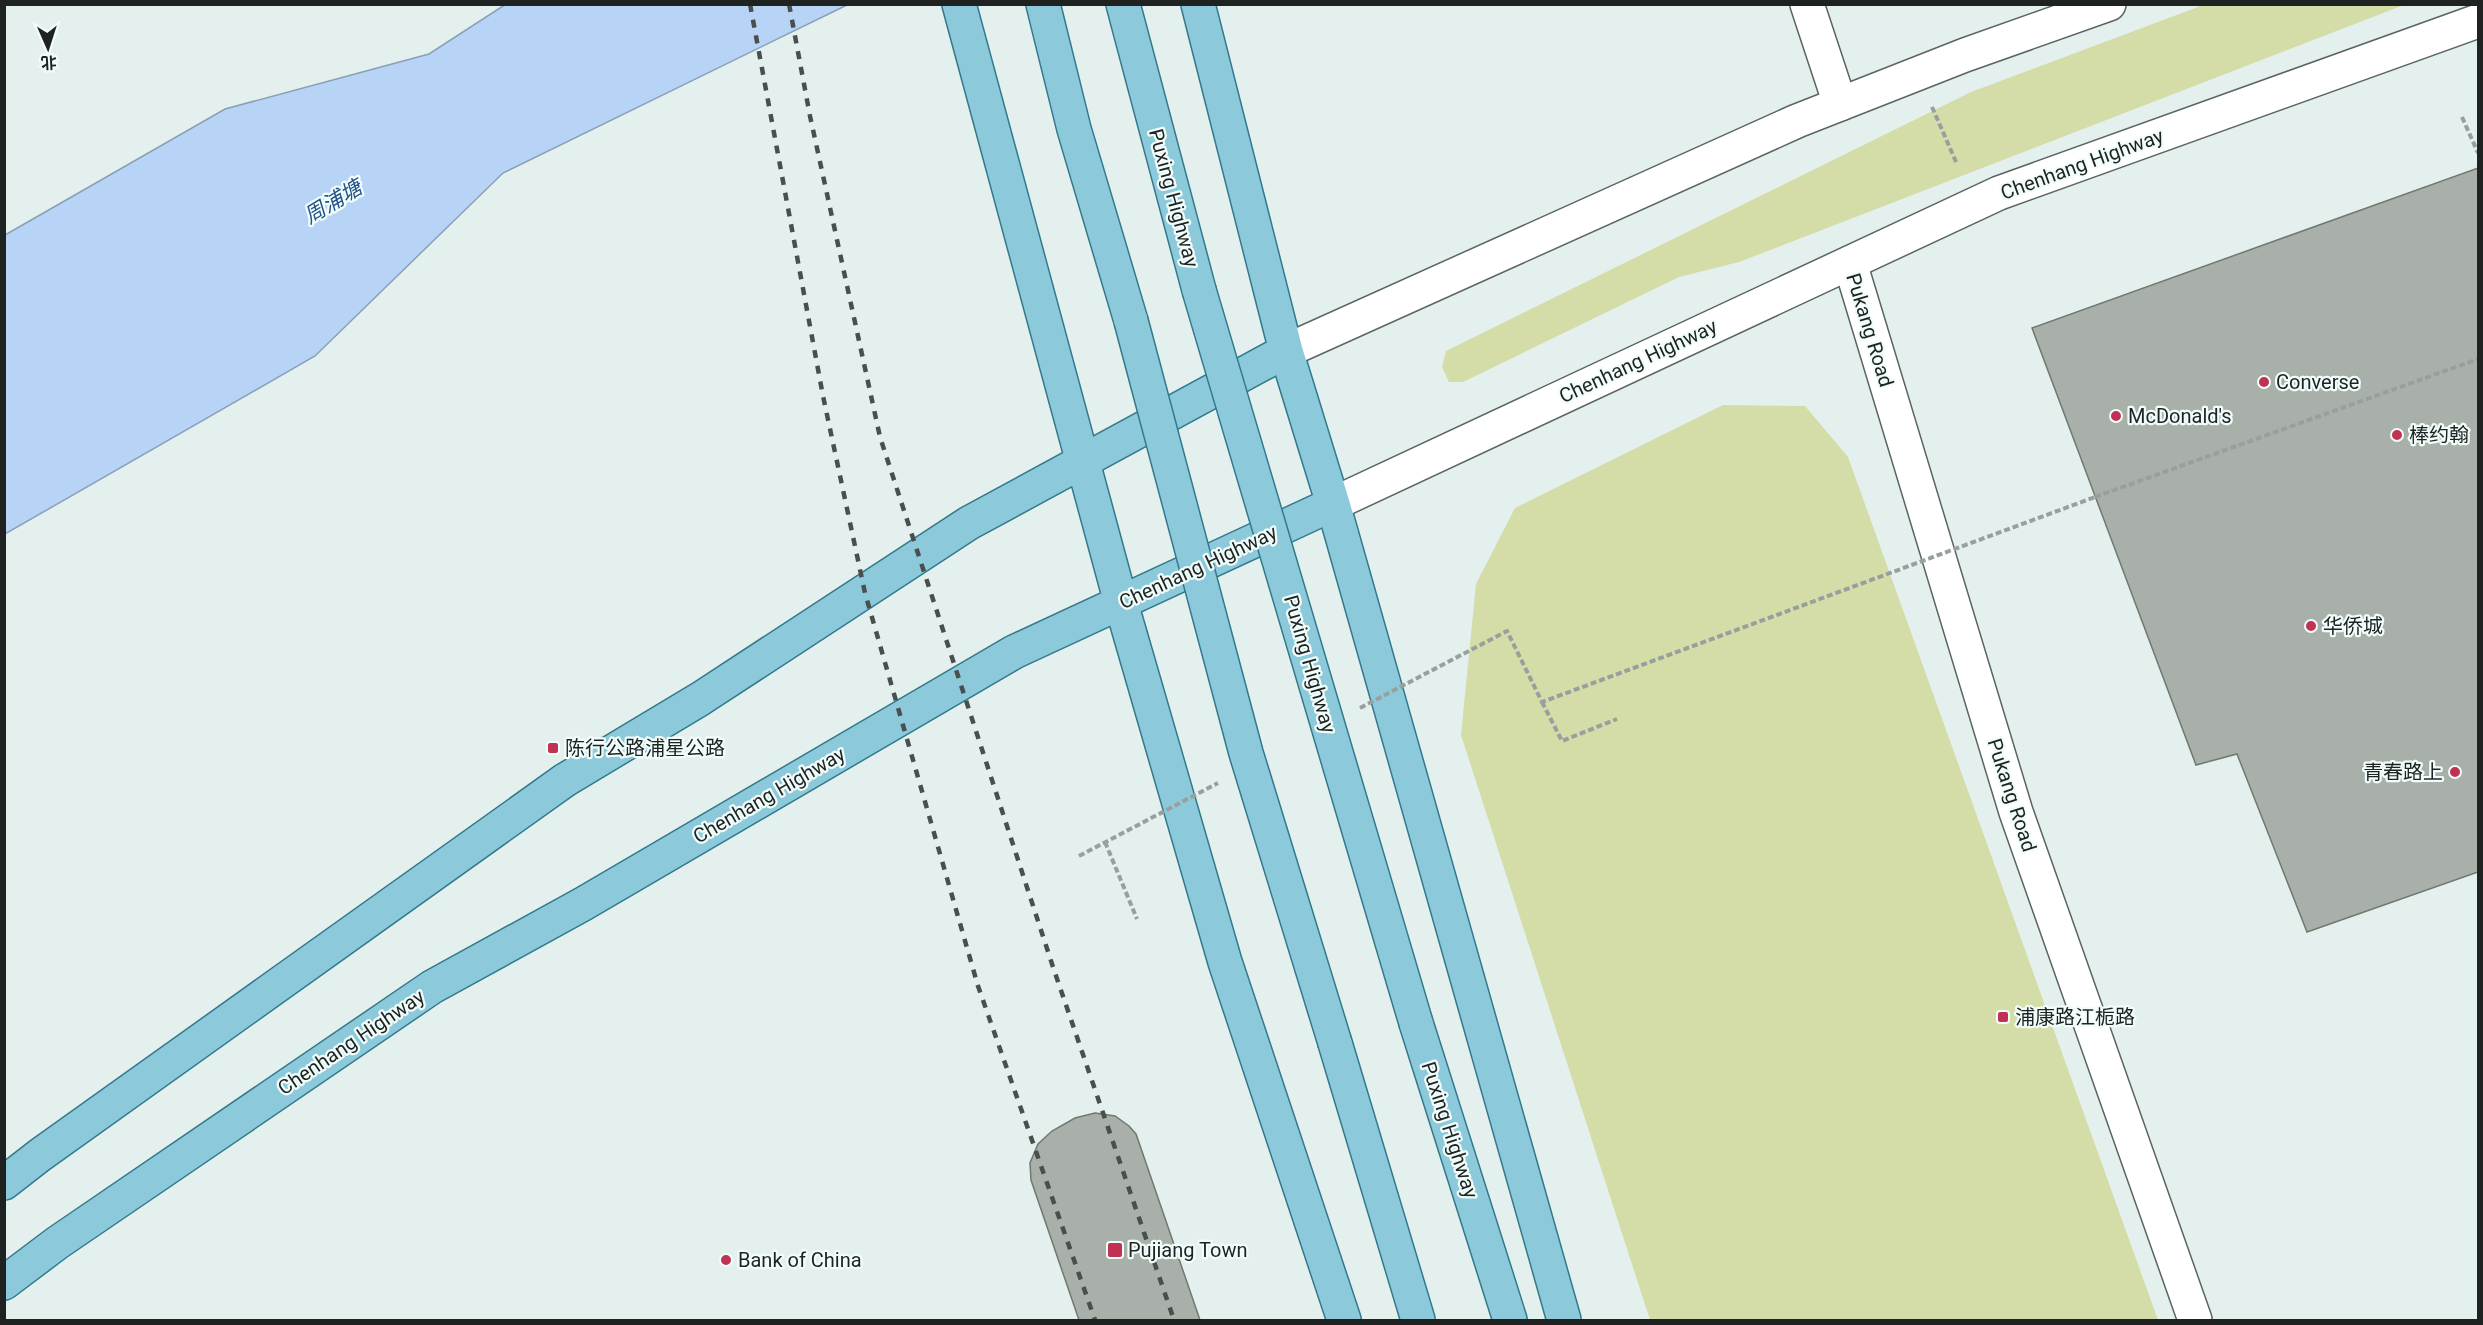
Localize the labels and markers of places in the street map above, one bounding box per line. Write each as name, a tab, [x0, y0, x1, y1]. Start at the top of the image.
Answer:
place label: Converse	[2276, 370, 2359, 394]
marker: Converse	[2257, 375, 2271, 389]
place label: McDonald's	[2128, 404, 2232, 428]
marker: McDonald's	[2109, 409, 2123, 423]
place label: 棒约翰	[2409, 423, 2469, 447]
marker: 棒约翰	[2390, 428, 2404, 442]
place label: 华侨城	[2323, 614, 2383, 638]
marker: 华侨城	[2304, 619, 2318, 633]
place label: 陈行公路浦星公路	[565, 736, 725, 760]
marker: 陈行公路浦星公路	[546, 741, 560, 755]
place label: 青春路上	[2363, 760, 2443, 784]
marker: 青春路上	[2448, 765, 2462, 779]
place label: 浦康路江栀路	[2015, 1005, 2135, 1029]
marker: 浦康路江栀路	[1996, 1010, 2010, 1024]
place label: Pujiang Town	[1128, 1238, 1247, 1262]
marker: Pujiang Town	[1106, 1241, 1124, 1259]
place label: Bank of China	[738, 1248, 862, 1272]
marker: Bank of China	[719, 1253, 733, 1267]

